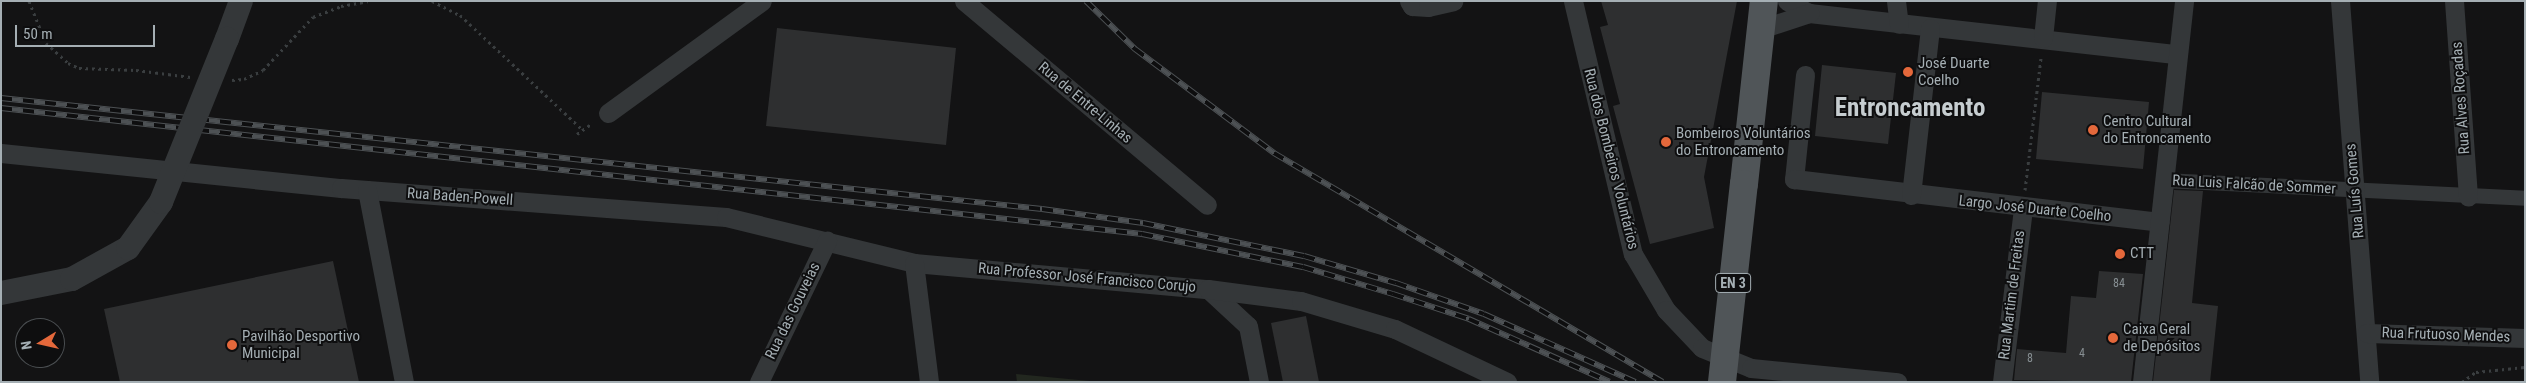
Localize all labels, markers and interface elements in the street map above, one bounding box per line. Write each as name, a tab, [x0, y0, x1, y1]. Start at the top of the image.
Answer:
scale bar	[18, 15, 158, 47]
text: 50 m	[23, 25, 53, 43]
street label: Rua Alves Roçadas	[2448, 41, 2474, 155]
place label: José Duarte Coelho	[1918, 54, 1989, 89]
street label: Rua de Entre-Linhas	[1034, 58, 1136, 148]
marker: José Duarte Coelho	[1902, 66, 1914, 78]
street label: Rua dos Bombeiros Voluntários	[1580, 67, 1642, 251]
district label: Entroncamento	[1835, 93, 1985, 123]
place label: Centro Cultural do Entroncamento	[2103, 112, 2211, 147]
place label: Bombeiros Voluntários do Entroncamento	[1676, 124, 1811, 159]
marker: Centro Cultural do Entroncamento	[2087, 124, 2099, 136]
marker: Bombeiros Voluntários do Entroncamento	[1660, 136, 1672, 148]
street label: Rua Luís Gomes	[2342, 143, 2368, 239]
street label: Rua Luis Falcão de Sommer	[2172, 172, 2336, 198]
street label: Rua Baden-Powell	[406, 184, 514, 210]
street label: Largo José Duarte Coelho	[1958, 192, 2112, 226]
street label: Rua Martim de Freitas	[1995, 229, 2029, 361]
place label: CTT	[2130, 245, 2154, 263]
marker: CTT	[2114, 248, 2126, 260]
street label: Rua das Gouveias	[762, 260, 824, 362]
street label: Rua Professor José Francisco Corujo	[977, 260, 1197, 296]
road number: EN 3	[1714, 272, 1752, 294]
house number: 84	[2113, 277, 2125, 291]
north arrow	[15, 318, 65, 368]
place label: Caixa Geral de Depósitos	[2123, 320, 2200, 355]
street label: Rua Frutuoso Mendes	[2381, 324, 2511, 346]
place label: Pavilhão Desportivo Municipal	[242, 327, 360, 362]
marker: Caixa Geral de Depósitos	[2107, 332, 2119, 344]
marker: Pavilhão Desportivo Municipal	[226, 339, 238, 351]
text: N	[18, 340, 35, 351]
house number: 4	[2079, 347, 2085, 361]
house number: 8	[2027, 352, 2033, 366]

